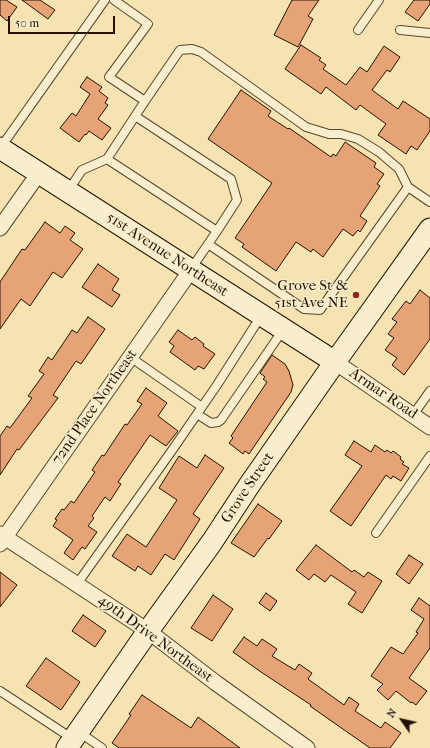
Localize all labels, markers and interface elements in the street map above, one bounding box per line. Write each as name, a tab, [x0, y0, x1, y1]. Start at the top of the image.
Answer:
scale bar	[10, 8, 117, 34]
text: 50 m	[15, 16, 39, 30]
street label: 51st Avenue Northeast	[103, 209, 231, 301]
place label: Grove St & 51st Ave NE	[274, 277, 348, 312]
marker: Grove St & 51st Ave NE	[351, 290, 361, 300]
street label: 72nd Place Northeast	[49, 346, 141, 468]
street label: Armar Road	[345, 365, 421, 423]
street label: Grove Street	[218, 449, 278, 527]
street label: 49th Drive Northeast	[94, 591, 216, 687]
north arrow	[382, 700, 422, 740]
text: N	[384, 706, 399, 720]

